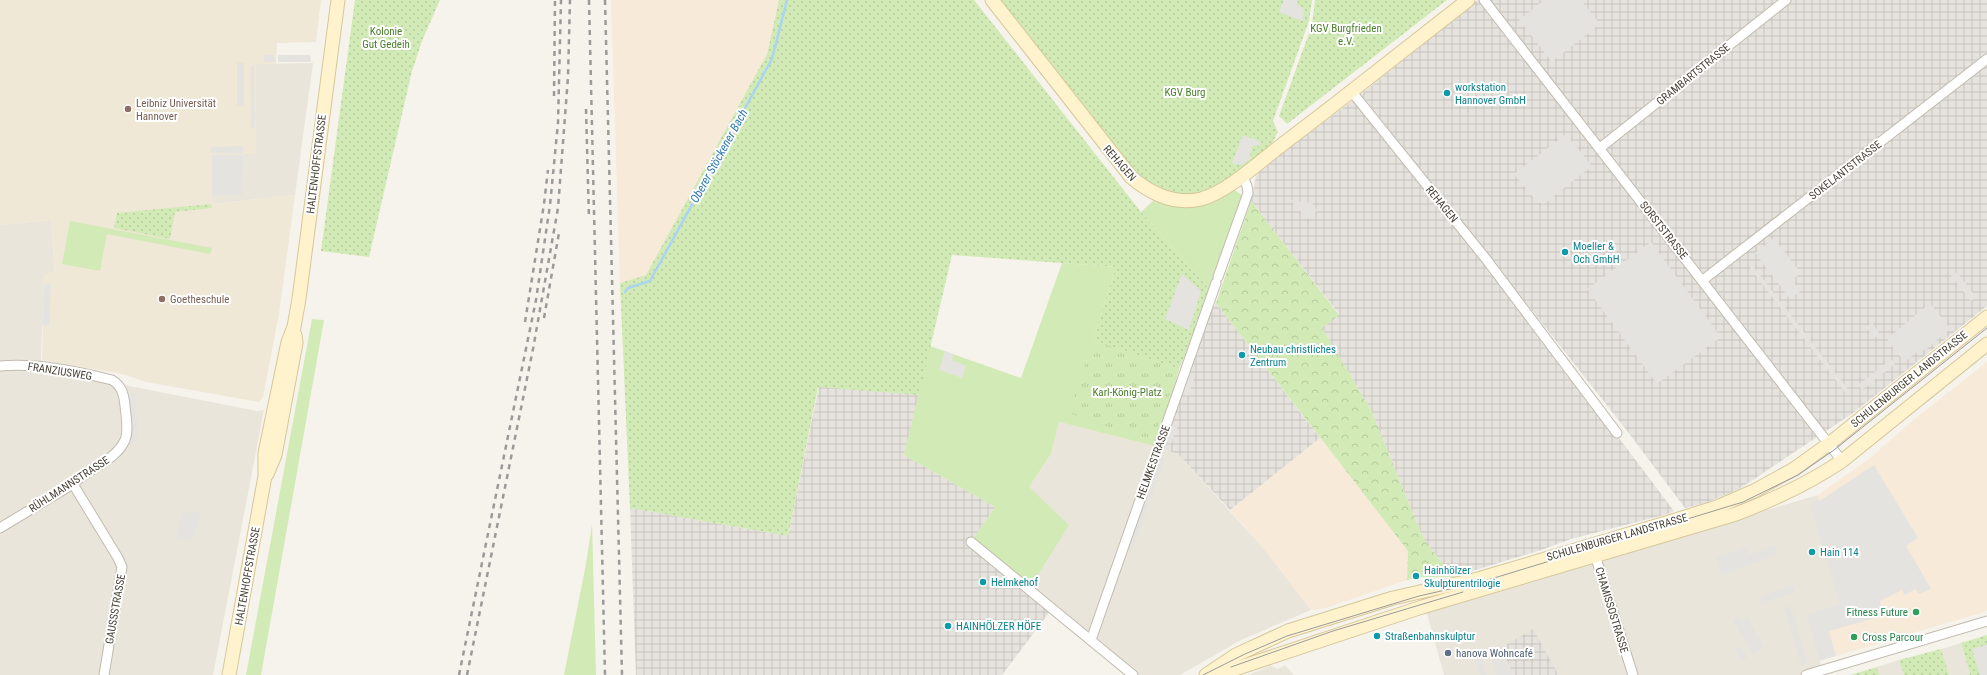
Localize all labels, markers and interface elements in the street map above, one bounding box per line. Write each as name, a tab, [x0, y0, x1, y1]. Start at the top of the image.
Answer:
park label: KGV Burgfrieden e.V.	[1310, 22, 1382, 48]
park label: Kolonie Gut Gedeih	[362, 25, 410, 51]
street label: GRAMBARTSTRASSE	[1654, 40, 1733, 108]
place label: workstation Hannover GmbH	[1455, 81, 1526, 107]
park label: KGV Burg	[1164, 86, 1206, 99]
marker: workstation Hannover GmbH	[1442, 88, 1452, 98]
place label: Leibniz Universität Hannover	[136, 97, 216, 123]
marker: Leibniz Universität Hannover	[123, 104, 133, 114]
water label: Oberer Stöckener Bach	[687, 106, 751, 205]
street label: HALTENHOFFSTRASSE	[304, 113, 329, 214]
street label: SOKELANTSTRASSE	[1807, 138, 1884, 203]
street label: REHAGEN	[1101, 143, 1139, 184]
street label: REHAGEN	[1423, 183, 1460, 225]
street label: SORSTSTRASSE	[1637, 199, 1691, 262]
place label: Moeller & Och GmbH	[1573, 240, 1620, 266]
marker: Moeller & Och GmbH	[1560, 247, 1570, 257]
place label: Goetheschule	[170, 293, 229, 306]
marker: Goetheschule	[157, 294, 167, 304]
street label: SCHULENBURGER LANDSTRASSE	[1848, 328, 1971, 430]
place label: Neubau christliches Zentrum	[1250, 343, 1336, 369]
marker: Neubau christliches Zentrum	[1237, 350, 1247, 360]
street label: FRANZIUSWEG	[27, 360, 93, 383]
park label: Karl-König-Platz	[1092, 386, 1162, 399]
street label: HELMKESTRASSE	[1134, 423, 1173, 501]
street label: RÜHLMANNSTRASSE	[27, 453, 112, 515]
street label: SCHULENBURGER LANDSTRASSE	[1545, 511, 1690, 564]
street label: HALTENHOFFSTRASSE	[232, 525, 263, 626]
place label: Hain 114	[1820, 546, 1859, 559]
marker: Hain 114	[1807, 547, 1817, 557]
place label: Hainhölzer Skulpturentrilogie	[1424, 564, 1501, 590]
street label: CHAMISSOSTRASSE	[1592, 566, 1631, 655]
marker: Hainhölzer Skulpturentrilogie	[1411, 571, 1421, 581]
street label: GAUSSSTRASSE	[103, 573, 128, 645]
place label: Helmkehof	[991, 576, 1039, 589]
marker: Helmkehof	[978, 577, 988, 587]
place label: Fitness Future	[1846, 606, 1908, 619]
marker: Fitness Future	[1911, 607, 1921, 617]
place label: HAINHÖLZER HÖFE	[956, 620, 1042, 633]
marker: HAINHÖLZER HÖFE	[943, 621, 953, 631]
place label: Straßenbahnskulptur	[1385, 630, 1476, 643]
marker: Straßenbahnskulptur	[1372, 631, 1382, 641]
place label: Cross Parcour	[1862, 631, 1924, 644]
marker: Cross Parcour	[1849, 632, 1859, 642]
place label: hanova Wohncafé	[1456, 647, 1533, 660]
marker: hanova Wohncafé	[1443, 648, 1453, 658]

